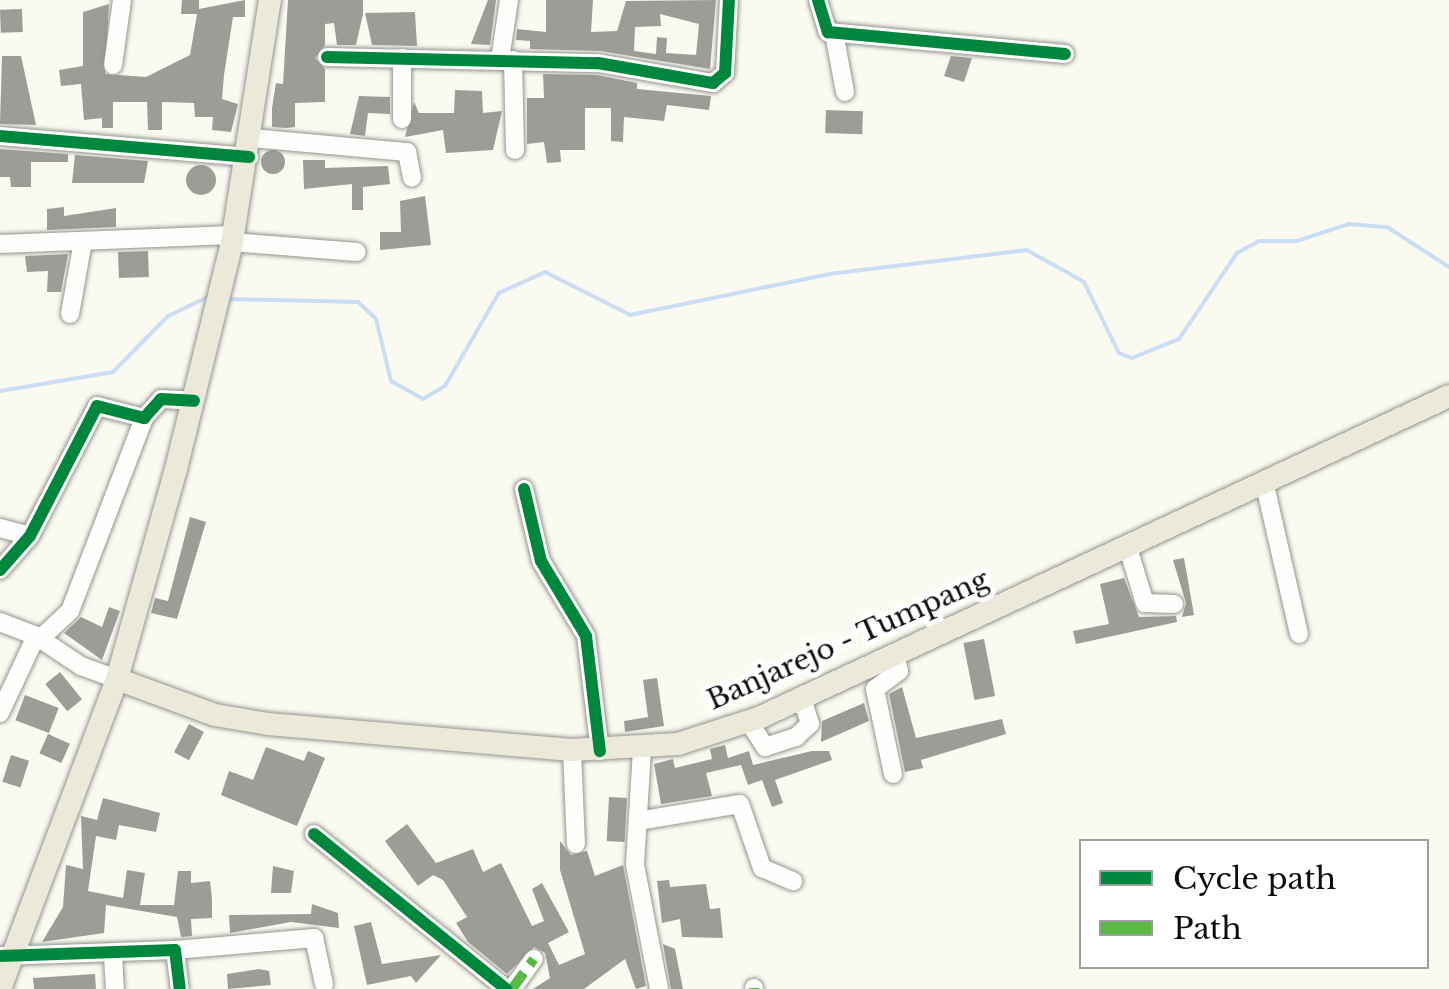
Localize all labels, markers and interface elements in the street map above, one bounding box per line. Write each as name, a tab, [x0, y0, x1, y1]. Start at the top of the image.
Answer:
street label: Banjarejo - Tumpang	[702, 563, 994, 717]
legend	[1079, 839, 1429, 969]
text: Cycle path	[1173, 860, 1336, 897]
text: Path	[1173, 910, 1242, 947]

